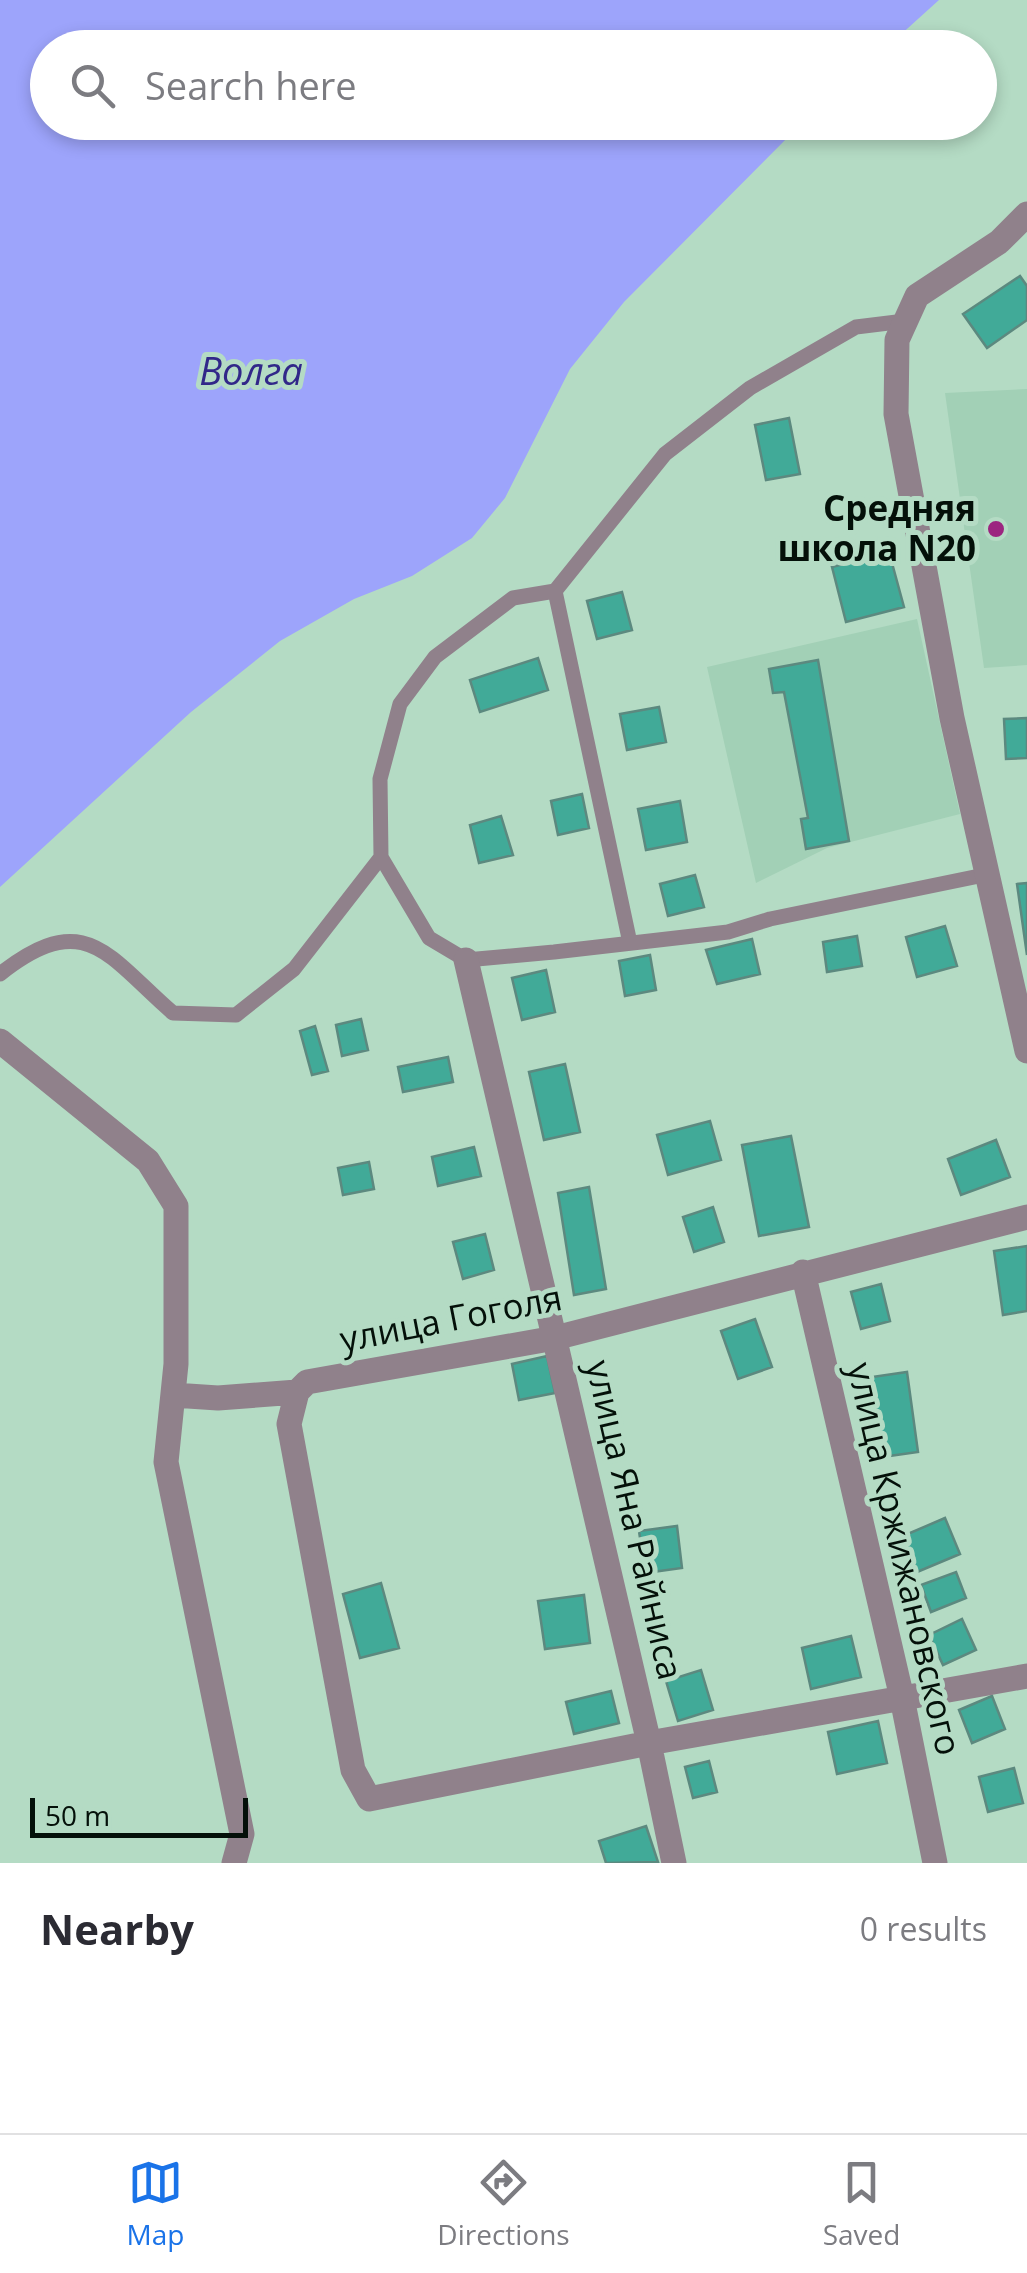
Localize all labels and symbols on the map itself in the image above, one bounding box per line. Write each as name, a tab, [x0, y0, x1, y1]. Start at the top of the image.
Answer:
water label: Волга	[199, 344, 303, 396]
place label: Средняя школа N20	[777, 484, 976, 571]
marker: Средняя школа N20	[985, 518, 1007, 540]
street label: улица Гоголя	[336, 1273, 566, 1362]
street label: улица Яна Райниса	[576, 1355, 695, 1684]
street label: улица Кржижановского	[837, 1358, 974, 1760]
scale bar	[30, 1793, 248, 1838]

